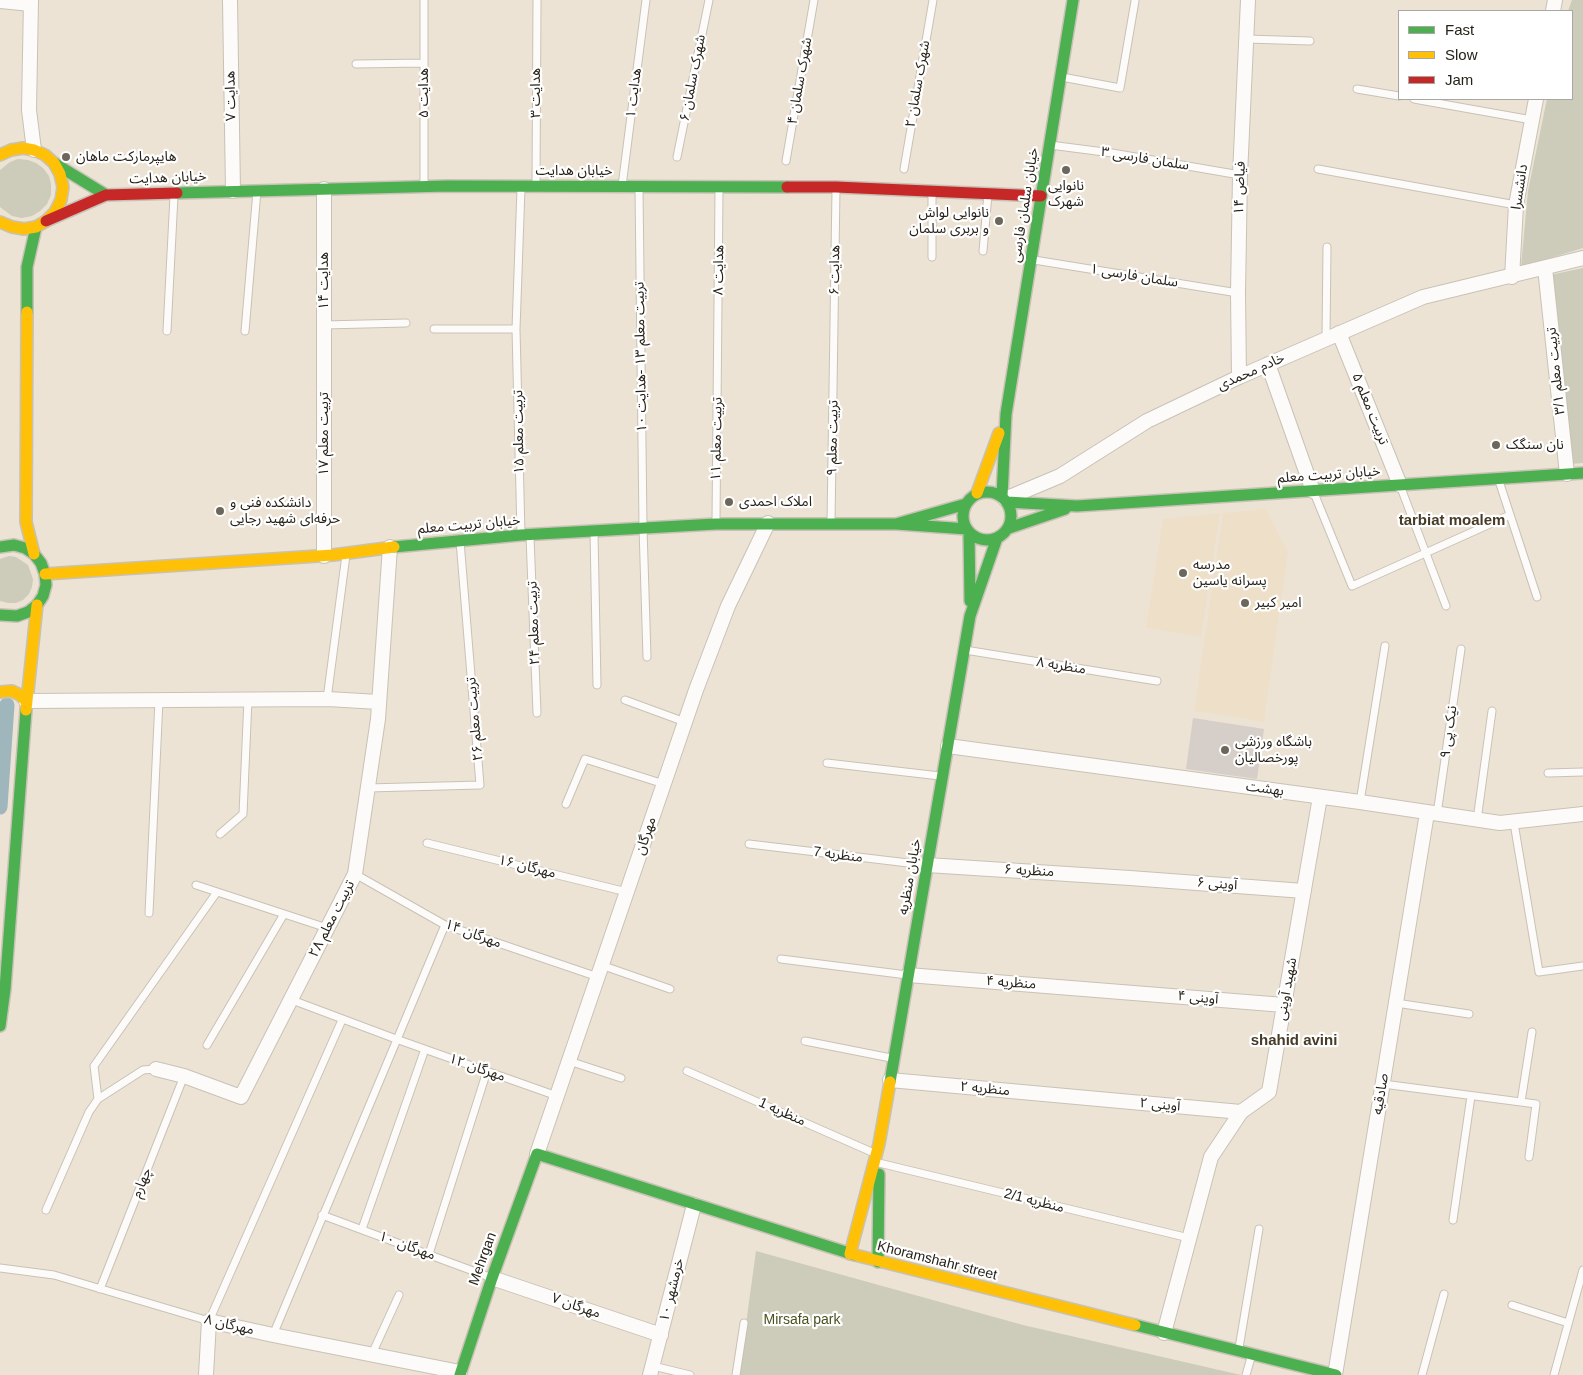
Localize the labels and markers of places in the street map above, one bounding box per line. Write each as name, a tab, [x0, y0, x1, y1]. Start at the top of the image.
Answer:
place label: هایپرمارکت ماهان	[76, 149, 177, 165]
marker: هایپرمارکت ماهان	[60, 151, 72, 163]
marker: نانوایی شهرک	[1060, 164, 1072, 176]
place label: نانوایی شهرک	[1048, 178, 1084, 210]
place label: نانوایی لواش و بربری سلمان	[909, 205, 989, 238]
marker: نانوایی لواش و بربری سلمان	[993, 215, 1005, 227]
place label: نان سنگک	[1506, 437, 1564, 453]
marker: نان سنگک	[1490, 439, 1502, 451]
place label: املاک احمدی	[739, 494, 812, 510]
place label: دانشکده فنی و حرفه‌ای شهید رجایی	[230, 495, 340, 528]
marker: املاک احمدی	[723, 496, 735, 508]
marker: دانشکده فنی و حرفه‌ای شهید رجایی	[214, 505, 226, 517]
place label: مدرسه پسرانه یاسین	[1193, 557, 1267, 590]
marker: مدرسه پسرانه یاسین	[1177, 567, 1189, 579]
place label: امیر کبیر	[1255, 595, 1302, 611]
marker: امیر کبیر	[1239, 597, 1251, 609]
place label: باشگاه ورزشی پورخصالیان	[1235, 734, 1312, 766]
marker: باشگاه ورزشی پورخصالیان	[1219, 744, 1231, 756]

